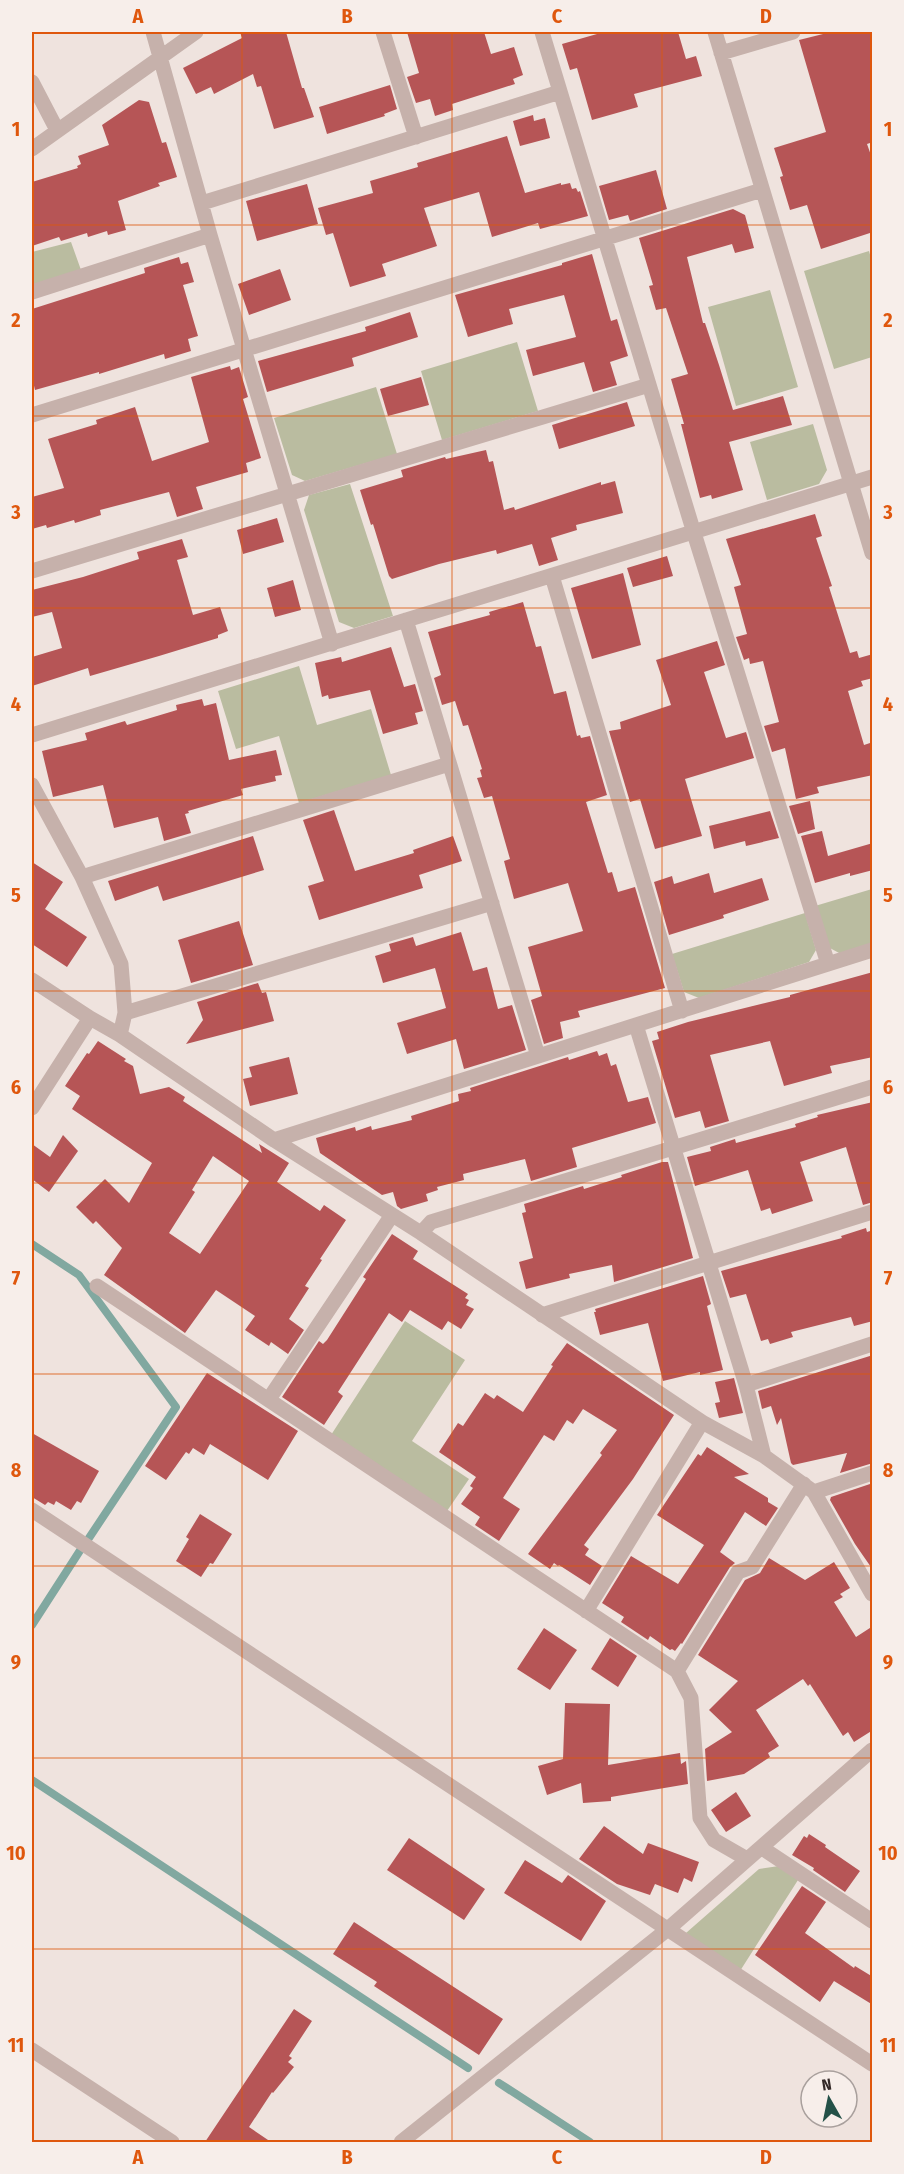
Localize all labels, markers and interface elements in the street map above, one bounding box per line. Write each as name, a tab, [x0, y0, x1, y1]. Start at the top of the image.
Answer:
text: A	[132, 4, 145, 28]
text: B	[341, 4, 353, 28]
text: C	[552, 4, 563, 28]
text: D	[760, 4, 772, 28]
text: 1	[12, 117, 20, 141]
text: 1	[884, 117, 892, 141]
text: 2	[10, 308, 21, 332]
text: 2	[882, 308, 893, 332]
text: 3	[10, 500, 21, 524]
text: 3	[882, 500, 893, 524]
text: 4	[11, 692, 21, 716]
text: 4	[883, 692, 893, 716]
text: 5	[11, 883, 21, 907]
text: 5	[883, 883, 893, 907]
text: 6	[11, 1075, 21, 1099]
text: 6	[883, 1075, 893, 1099]
text: 7	[12, 1266, 21, 1290]
text: 7	[884, 1266, 893, 1290]
text: 8	[11, 1458, 22, 1482]
text: 8	[883, 1458, 894, 1482]
text: 9	[11, 1650, 21, 1674]
text: 9	[883, 1650, 893, 1674]
text: 10	[6, 1841, 26, 1865]
text: 10	[878, 1841, 898, 1865]
text: 11	[8, 2033, 24, 2057]
text: 11	[880, 2033, 896, 2057]
north arrow	[799, 2069, 859, 2129]
text: N	[821, 2075, 833, 2095]
text: A	[132, 2145, 145, 2169]
text: B	[341, 2145, 353, 2169]
text: C	[552, 2145, 563, 2169]
text: D	[760, 2145, 772, 2169]

